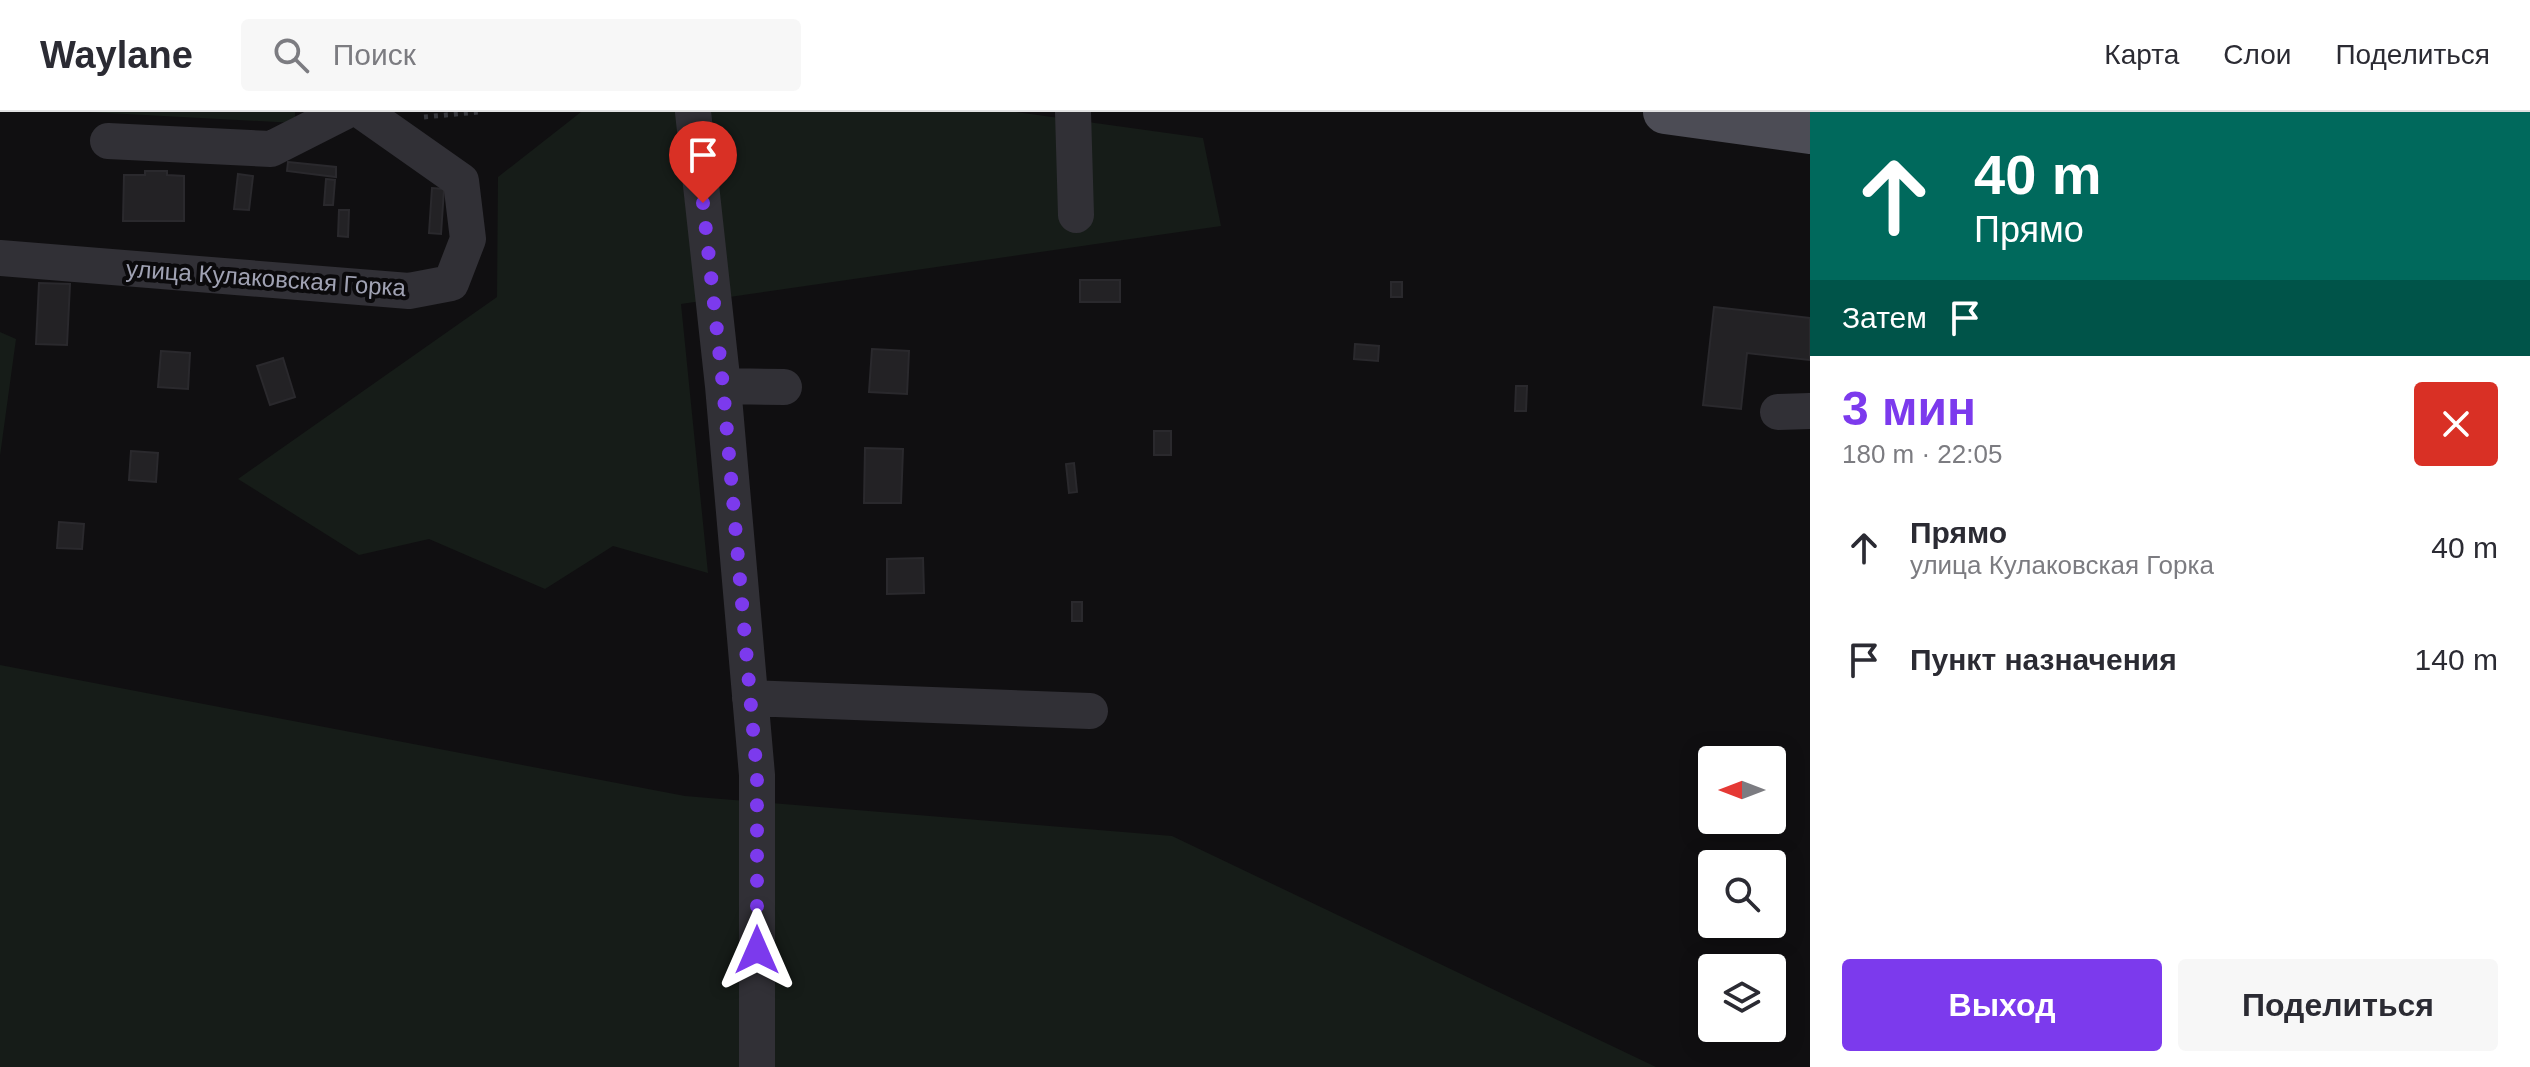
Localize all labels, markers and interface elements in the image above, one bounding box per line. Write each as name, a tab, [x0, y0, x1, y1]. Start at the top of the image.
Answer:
search box	[241, 19, 801, 91]
icon: search	[269, 33, 313, 77]
text: Waylane	[40, 34, 193, 76]
text: Поиск	[333, 38, 416, 71]
text: Карта	[2104, 39, 2179, 70]
text: Слои	[2223, 39, 2291, 70]
text: Поделиться	[2335, 39, 2490, 70]
pin	[669, 121, 737, 203]
icon: arrive	[681, 133, 725, 177]
text: 40 m	[1974, 143, 2102, 206]
icon: ahead	[1842, 144, 1946, 248]
text: Прямо	[1974, 209, 2084, 250]
street label: улица Кулаковская Горка	[125, 255, 408, 301]
icon: arrive	[1943, 296, 1987, 340]
text: Затем	[1842, 301, 1927, 334]
text: 3 мин	[1842, 382, 1976, 435]
button: close	[2414, 382, 2498, 466]
text: 180 m · 22:05	[1842, 439, 2002, 469]
text: Прямо	[1910, 516, 2007, 549]
icon: ahead	[1842, 526, 1886, 570]
text: 40 m	[2431, 531, 2498, 564]
text: улица Кулаковская Горка	[1910, 550, 2214, 580]
icon: arrive	[1842, 638, 1886, 682]
text: Пункт назначения	[1910, 643, 2177, 676]
text: 140 m	[2415, 643, 2498, 676]
north arrow	[1698, 746, 1786, 834]
map controls	[1698, 746, 1786, 1042]
button: search	[1698, 850, 1786, 938]
position arrow	[715, 908, 799, 992]
button: layers	[1698, 954, 1786, 1042]
button: Выход	[1842, 959, 2162, 1051]
button: Поделиться	[2178, 959, 2498, 1051]

